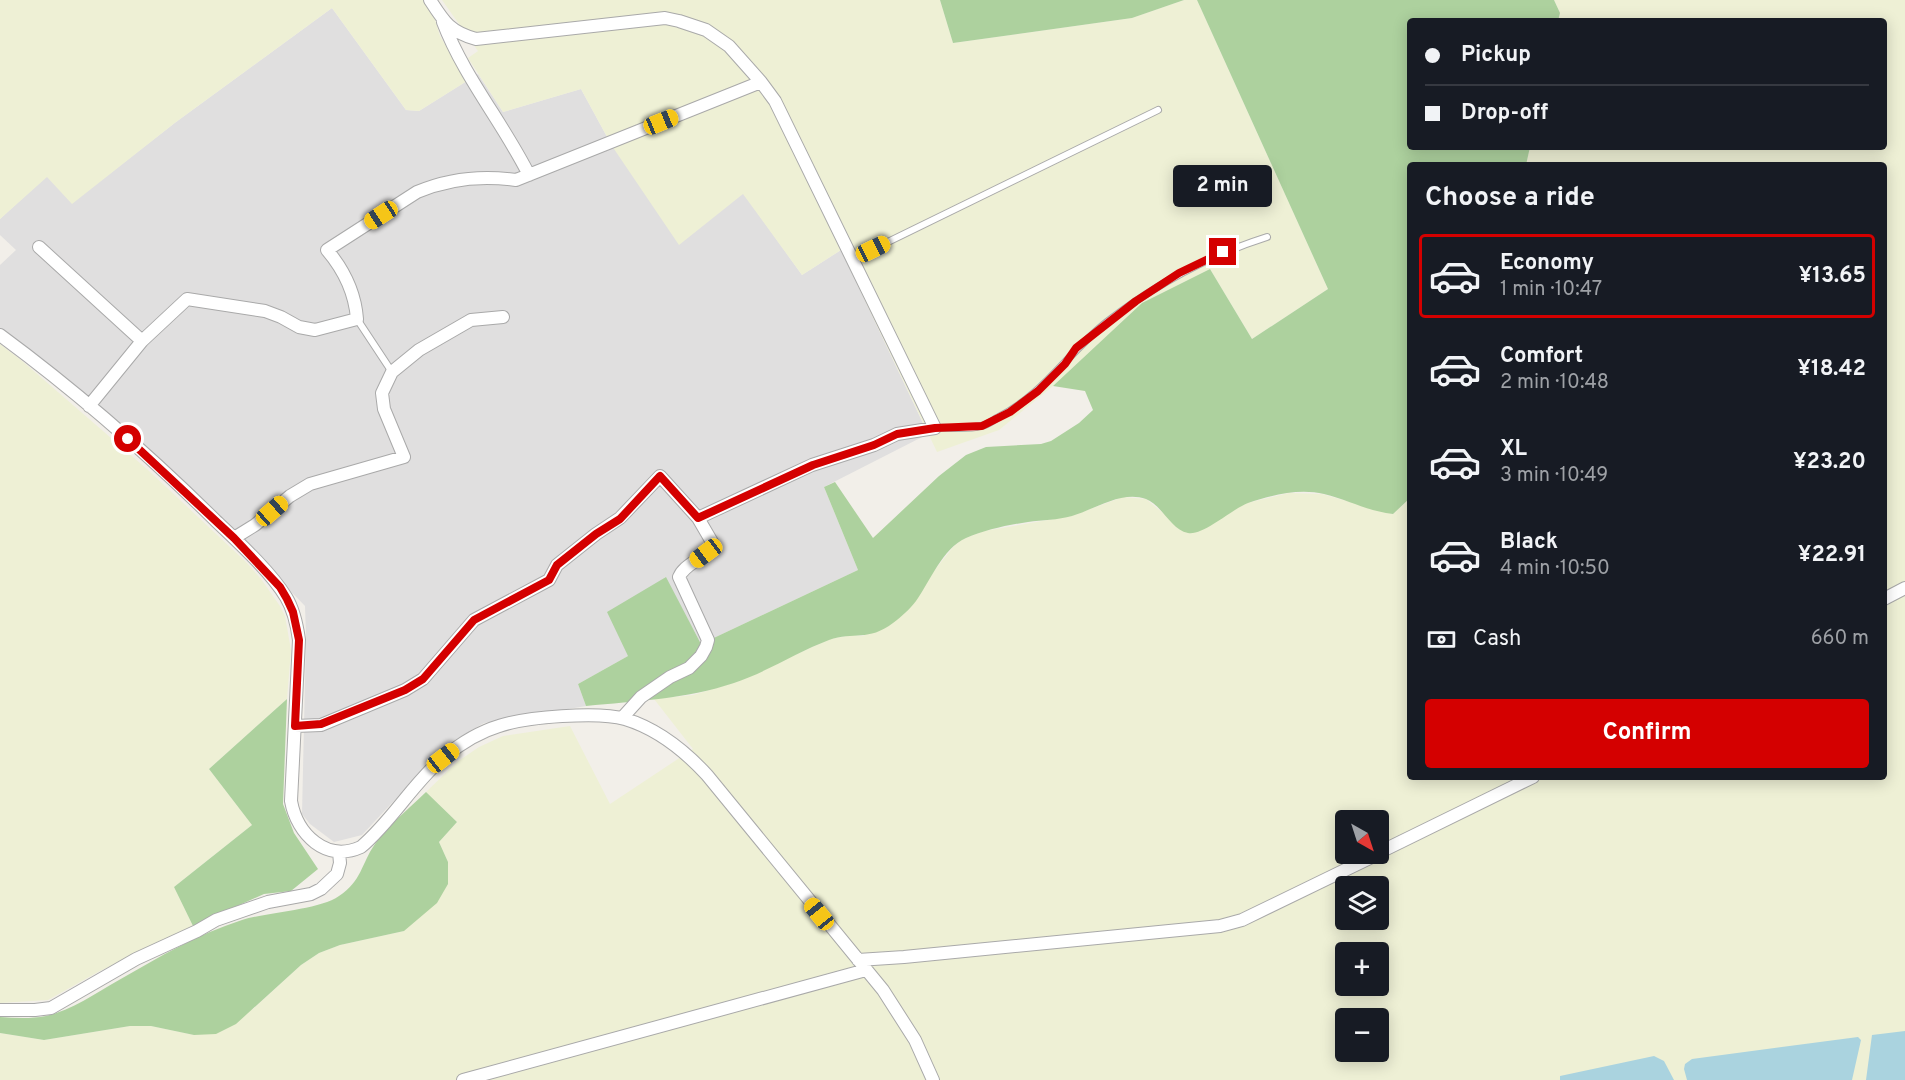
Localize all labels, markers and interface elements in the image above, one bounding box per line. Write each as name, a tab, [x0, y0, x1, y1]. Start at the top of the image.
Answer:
text: Pickup	[1461, 42, 1531, 69]
text: Drop-off	[1461, 100, 1548, 127]
car	[641, 107, 681, 137]
callout: 2 min	[1174, 165, 1272, 207]
text: 2 min	[1196, 173, 1249, 199]
text: Choose a ride	[1425, 181, 1595, 215]
car	[361, 198, 401, 232]
car	[853, 233, 893, 265]
route end	[1209, 238, 1236, 265]
icon: car	[1428, 249, 1482, 303]
text: Economy	[1500, 250, 1594, 277]
text: ¥13.65	[1799, 263, 1866, 290]
text: 1 min · 10:47	[1500, 277, 1602, 303]
icon: car	[1428, 342, 1482, 396]
text: Comfort	[1500, 343, 1583, 370]
text: ¥18.42	[1798, 356, 1866, 383]
text: 2 min · 10:48	[1500, 370, 1609, 396]
route start	[114, 425, 141, 452]
icon: car	[1428, 435, 1482, 489]
text: XL	[1500, 436, 1527, 463]
text: ¥23.20	[1793, 449, 1866, 476]
text: 3 min · 10:49	[1500, 463, 1608, 489]
car	[253, 492, 291, 530]
icon: car	[1428, 528, 1482, 582]
text: Black	[1500, 529, 1558, 556]
car	[686, 535, 726, 571]
text: ¥22.91	[1798, 542, 1866, 569]
text: 4 min · 10:50	[1500, 556, 1610, 582]
icon: cash	[1425, 623, 1458, 656]
text: Cash	[1473, 626, 1522, 653]
text: 660 m	[1811, 626, 1869, 652]
button: Confirm	[1425, 699, 1869, 768]
car	[423, 740, 463, 776]
north arrow	[1335, 810, 1389, 864]
map controls	[1335, 810, 1389, 1062]
button: layers	[1335, 876, 1389, 930]
car	[801, 894, 837, 934]
button: +	[1335, 942, 1389, 996]
button: −	[1335, 1008, 1389, 1062]

